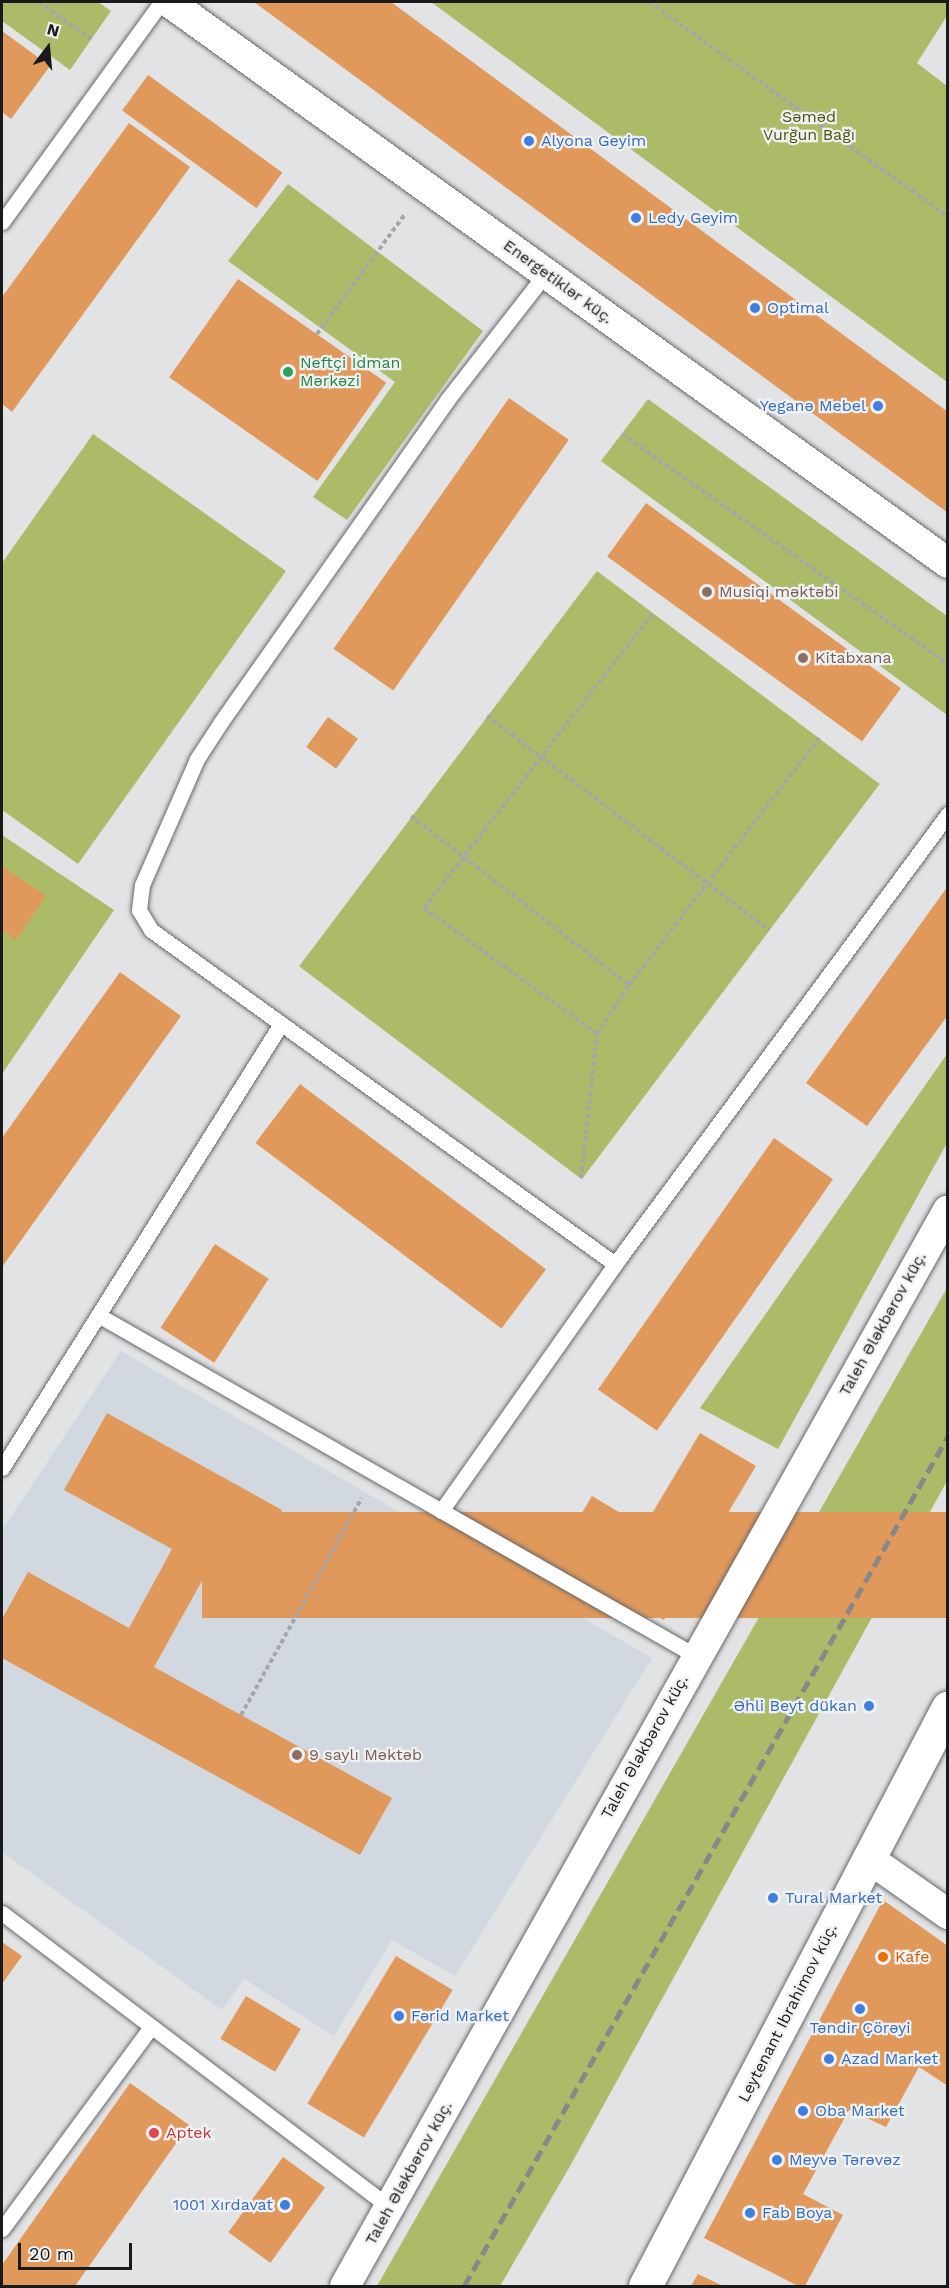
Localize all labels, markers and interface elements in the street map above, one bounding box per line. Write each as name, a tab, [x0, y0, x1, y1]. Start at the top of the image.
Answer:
north arrow	[18, 18, 78, 78]
text: N	[45, 19, 61, 41]
park label: Səməd Vurğun Bağı	[763, 107, 855, 145]
place label: Alyona Geyim	[541, 131, 647, 151]
marker: Alyona Geyim	[522, 134, 536, 148]
place label: Ledy Geyim	[648, 208, 738, 228]
marker: Ledy Geyim	[629, 211, 643, 225]
street label: Energetiklər küç.	[499, 236, 617, 328]
place label: Optimal	[767, 298, 829, 318]
marker: Optimal	[748, 301, 762, 315]
place label: Neftçi İdman Mərkəzi	[300, 353, 400, 391]
marker: Neftçi İdman Mərkəzi	[281, 365, 295, 379]
place label: Yeganə Mebel	[760, 396, 866, 416]
marker: Yeganə Mebel	[871, 399, 885, 413]
place label: Musiqi məktəbi	[719, 582, 839, 602]
marker: Musiqi məktəbi	[700, 585, 714, 599]
place label: Kitabxana	[815, 648, 892, 668]
marker: Kitabxana	[796, 651, 810, 665]
street label: Taleh Ələkbərov küç.	[835, 1248, 931, 1400]
street label: Taleh Ələkbərov küç.	[597, 1671, 693, 1823]
place label: Əhli Beyt dükan	[734, 1696, 857, 1716]
marker: Əhli Beyt dükan	[862, 1699, 876, 1713]
place label: 9 saylı Məktəb	[309, 1745, 422, 1765]
marker: 9 saylı Məktəb	[290, 1748, 304, 1762]
place label: Tural Market	[785, 1888, 883, 1908]
marker: Tural Market	[766, 1891, 780, 1905]
street label: Leytenant Ibrahimov küç.	[734, 1920, 842, 2106]
place label: Kafe	[895, 1947, 930, 1967]
marker: Kafe	[876, 1950, 890, 1964]
marker: Təndir Çörəyi	[853, 2002, 867, 2016]
place label: Fərid Market	[411, 2006, 509, 2026]
marker: Fərid Market	[392, 2009, 406, 2023]
place label: Təndir Çörəyi	[809, 2018, 911, 2038]
place label: Azad Market	[841, 2049, 938, 2069]
marker: Azad Market	[822, 2052, 836, 2066]
street label: Taleh Ələkbərov küç.	[361, 2097, 457, 2249]
place label: Oba Market	[815, 2101, 905, 2121]
marker: Oba Market	[796, 2104, 810, 2118]
place label: Aptek	[166, 2123, 211, 2143]
marker: Aptek	[147, 2126, 161, 2140]
place label: Meyvə Tərəvəz	[789, 2150, 901, 2170]
marker: Meyvə Tərəvəz	[770, 2153, 784, 2167]
place label: 1001 Xırdavat	[173, 2195, 273, 2215]
marker: 1001 Xırdavat	[278, 2198, 292, 2212]
place label: Fab Boya	[762, 2203, 832, 2223]
marker: Fab Boya	[743, 2206, 757, 2220]
scale bar	[21, 2231, 135, 2269]
text: 20 m	[29, 2243, 74, 2264]

